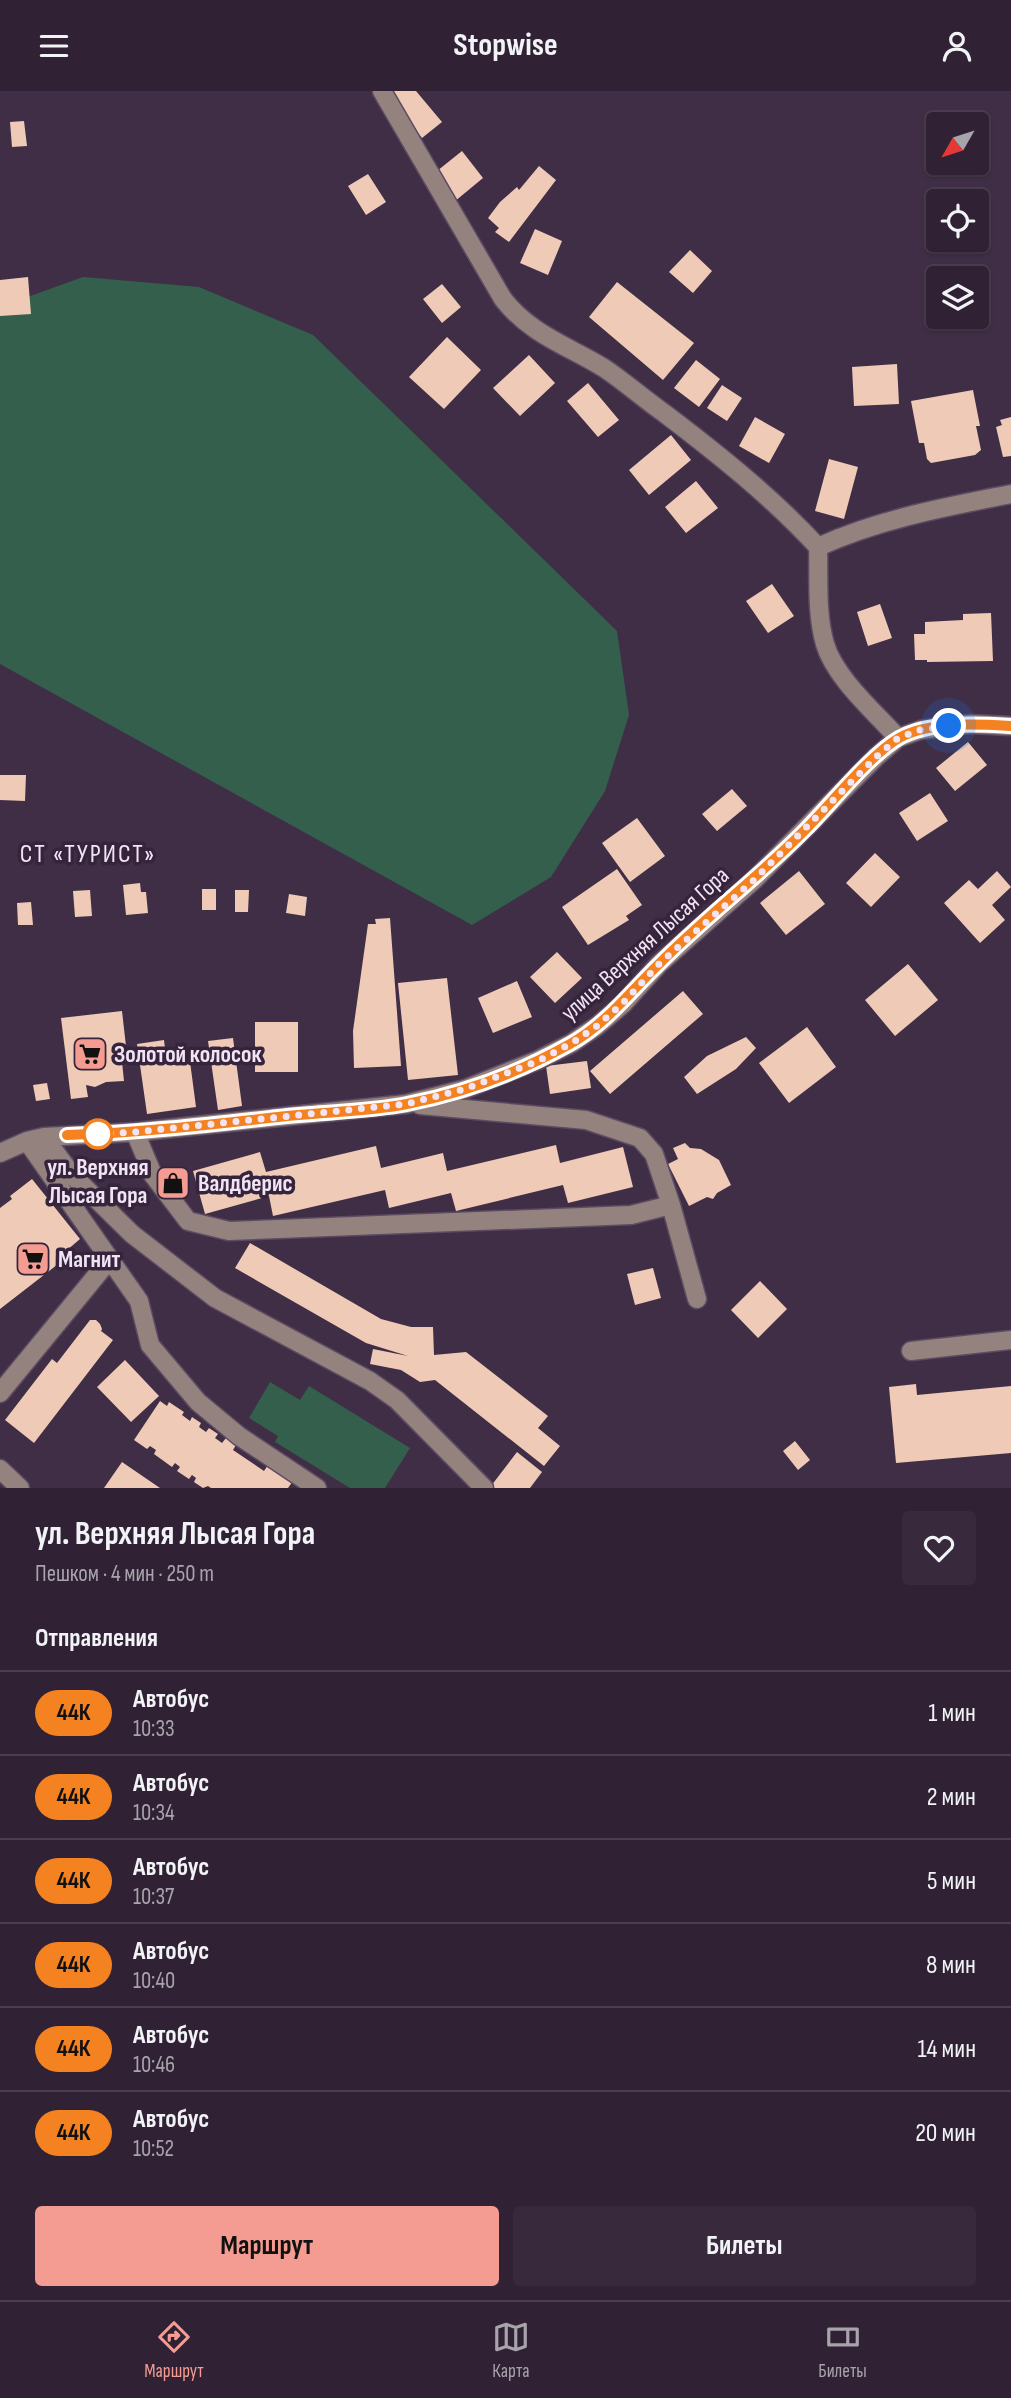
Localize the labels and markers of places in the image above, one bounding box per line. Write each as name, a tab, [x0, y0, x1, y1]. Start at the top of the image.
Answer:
supermarket icon: Золотой колосок	[71, 1035, 109, 1073]
place label: Золотой колосок	[114, 1040, 262, 1069]
marker: ул. Верхняя Лысая Гора	[83, 1119, 113, 1149]
place label: ул. Верхняя Лысая Гора	[47, 1153, 149, 1210]
shop icon: Валдберис	[154, 1164, 192, 1202]
place label: Валдберис	[198, 1169, 293, 1198]
supermarket icon: Магнит	[14, 1240, 52, 1278]
place label: Магнит	[58, 1245, 120, 1274]

